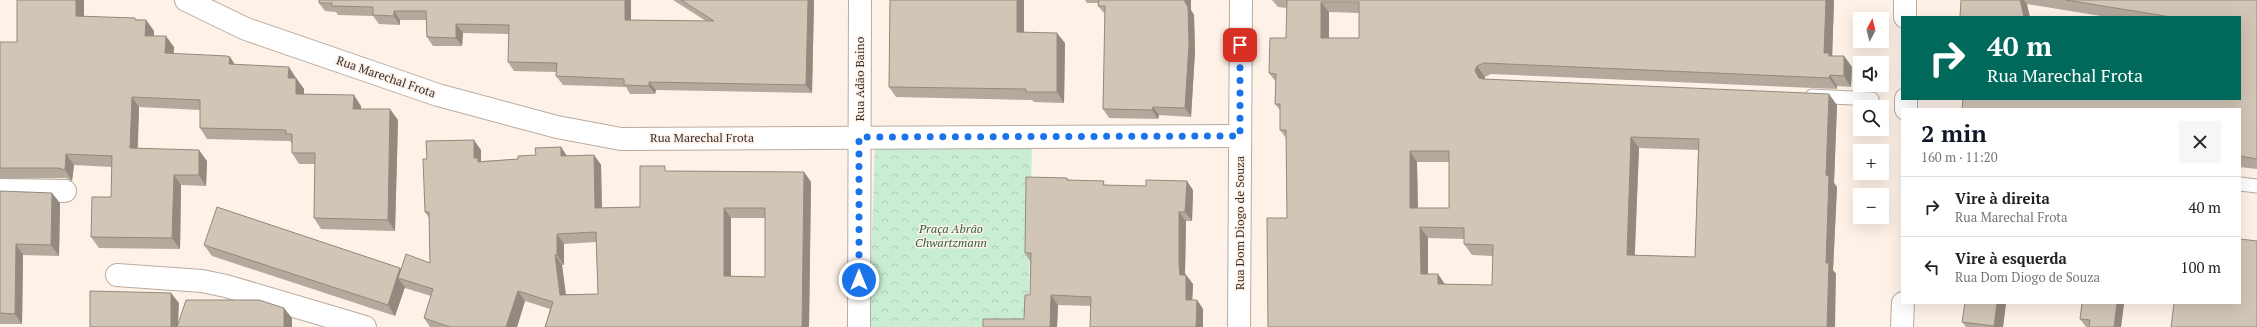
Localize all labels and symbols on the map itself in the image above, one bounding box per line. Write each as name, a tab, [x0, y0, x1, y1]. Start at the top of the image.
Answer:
north arrow	[1853, 12, 1889, 48]
pin	[1223, 28, 1257, 62]
street label: Rua Adão Baino	[852, 36, 867, 121]
street label: Rua Marechal Frota	[335, 53, 438, 101]
street label: Rua Marechal Frota	[650, 130, 754, 145]
street label: Rua Dom Diogo de Souza	[1232, 156, 1247, 290]
park label: Praça Abrão Chwartzmann	[915, 221, 987, 250]
position arrow	[838, 259, 880, 301]

